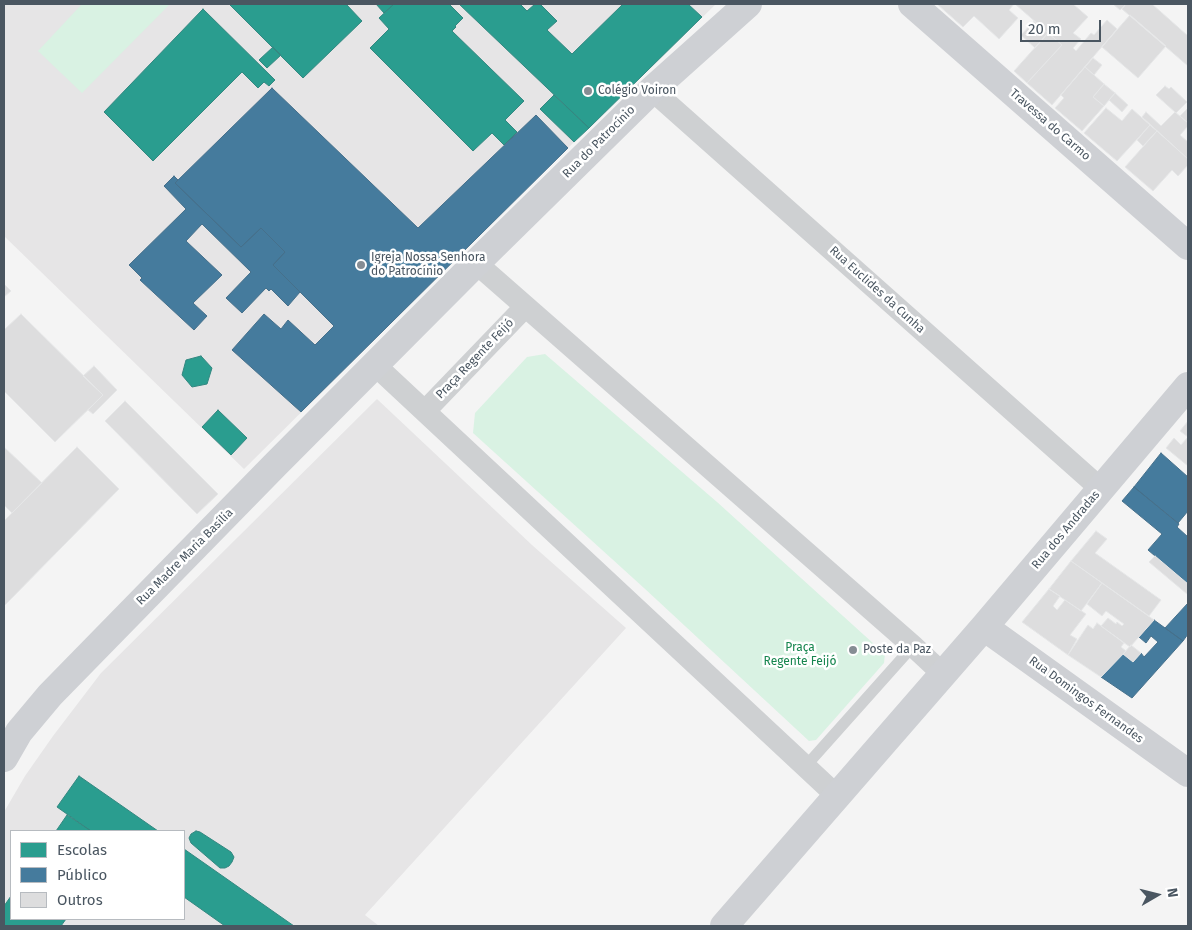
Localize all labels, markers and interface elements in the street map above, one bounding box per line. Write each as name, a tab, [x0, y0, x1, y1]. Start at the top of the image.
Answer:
scale bar	[1022, 10, 1103, 42]
text: 20 m	[1028, 20, 1061, 38]
place label: Colégio Voiron	[598, 84, 676, 98]
marker: Colégio Voiron	[582, 85, 594, 97]
street label: Travessa do Carmo	[1007, 86, 1093, 164]
street label: Rua do Patrocínio	[560, 103, 638, 181]
street label: Rua Euclides da Cunha	[826, 243, 928, 337]
place label: Igreja Nossa Senhora do Patrocínio	[371, 251, 485, 279]
marker: Igreja Nossa Senhora do Patrocínio	[355, 259, 367, 271]
street label: Praça Regente Feijó	[433, 316, 517, 402]
street label: Rua dos Andradas	[1029, 488, 1103, 572]
street label: Rua Madre Maria Basília	[134, 506, 236, 608]
park label: Praça Regente Feijó	[764, 641, 836, 669]
place label: Poste da Paz	[863, 643, 931, 657]
marker: Poste da Paz	[847, 644, 859, 656]
street label: Rua Domingos Fernandes	[1026, 654, 1146, 746]
legend	[10, 830, 185, 920]
text: Escolas	[57, 841, 107, 859]
text: Público	[57, 866, 107, 884]
north arrow	[1132, 870, 1182, 920]
text: N	[1163, 887, 1181, 899]
text: Outros	[57, 891, 103, 909]

